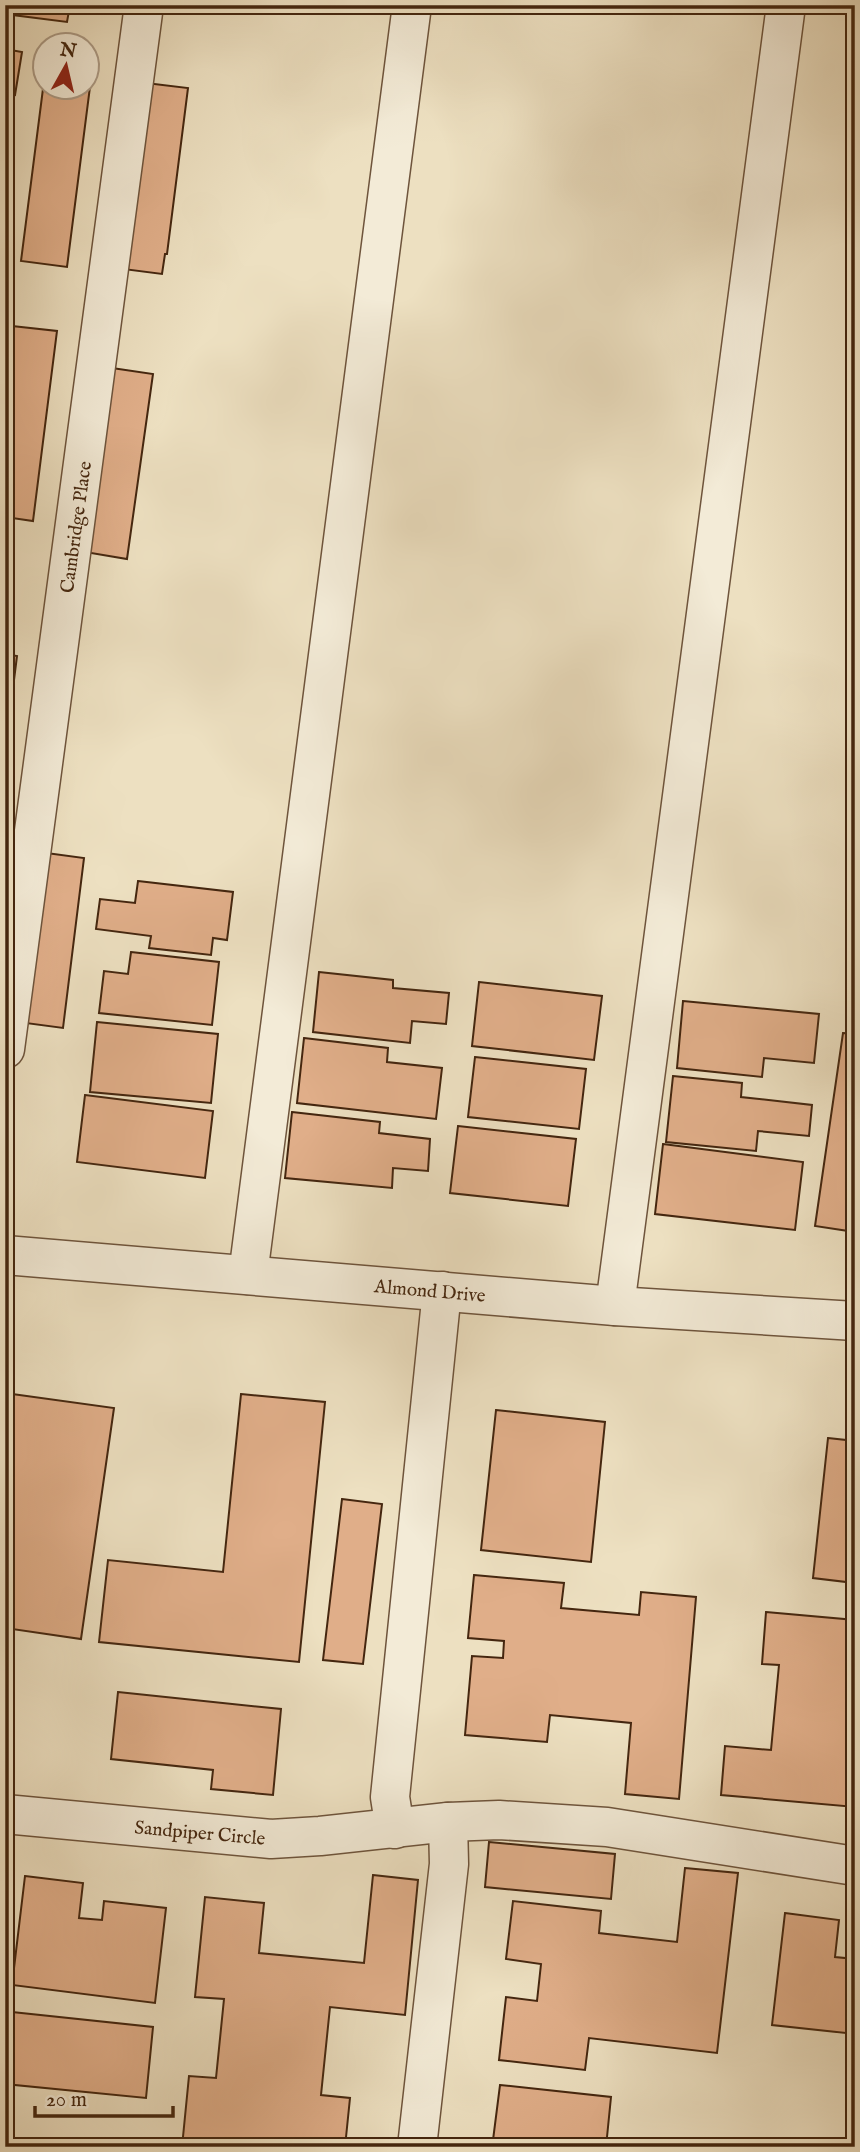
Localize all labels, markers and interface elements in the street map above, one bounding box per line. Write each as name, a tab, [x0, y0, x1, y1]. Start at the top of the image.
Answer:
north arrow	[32, 32, 102, 102]
text: N	[57, 38, 78, 64]
street label: Cambridge Place	[56, 459, 98, 595]
street label: Almond Drive	[372, 1275, 487, 1309]
street label: Sandpiper Circle	[133, 1816, 266, 1852]
scale bar	[35, 2075, 173, 2119]
text: 20 m	[46, 2087, 87, 2114]

